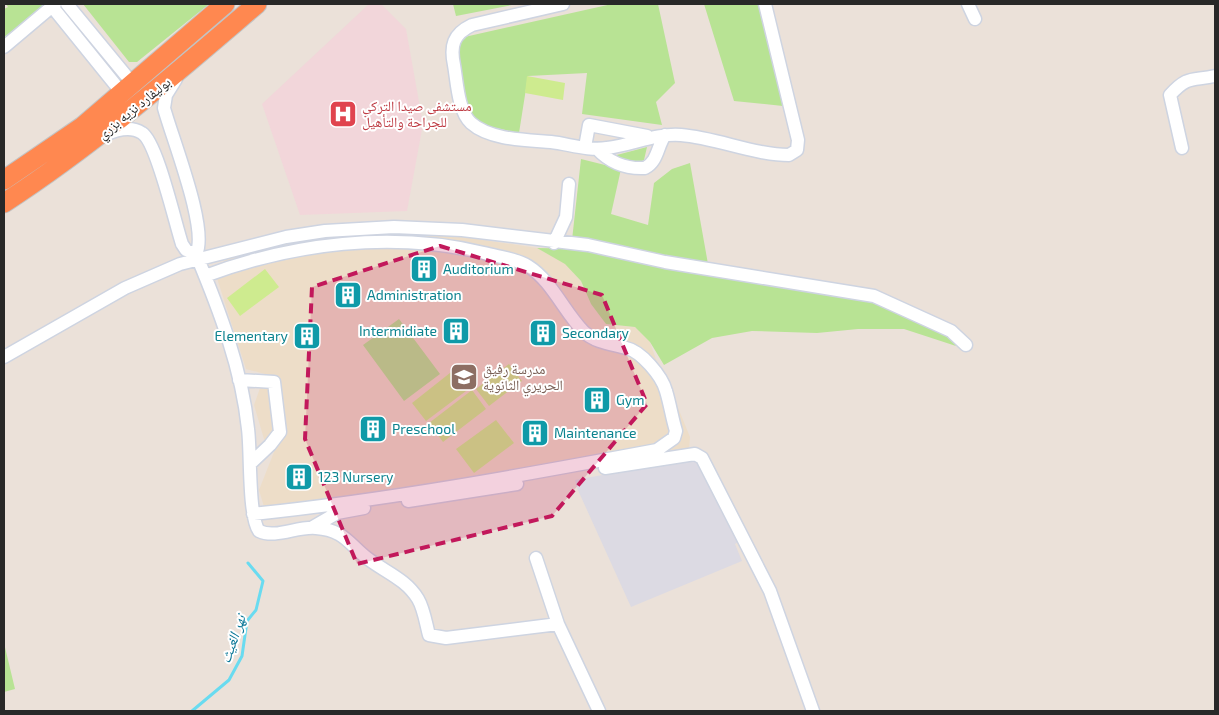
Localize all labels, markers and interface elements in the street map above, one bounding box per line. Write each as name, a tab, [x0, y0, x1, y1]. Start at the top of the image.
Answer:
street label: بوليفارد نزيه بزري	[94, 73, 176, 145]
place label: مستشفى صيدا التركي للجراحة والتأهيل	[362, 97, 472, 131]
hospital icon: مستشفى صيدا التركي للجراحة والتأهيل	[328, 99, 358, 129]
building icon: Auditorium	[409, 254, 439, 284]
place label: Auditorium	[443, 260, 514, 277]
building icon: Administration	[333, 280, 363, 310]
place label: Administration	[367, 286, 462, 303]
building icon: Intermidiate	[441, 316, 471, 346]
building icon: Secondary	[528, 318, 558, 348]
building icon: Elementary	[292, 321, 322, 351]
place label: Intermidiate	[359, 322, 437, 339]
place label: Secondary	[562, 324, 630, 341]
place label: Elementary	[215, 327, 289, 344]
place label: مدرسة رفيق الحريري الثانوية	[483, 360, 563, 397]
school or university icon: مدرسة رفيق الحريري الثانوية	[449, 362, 479, 392]
building icon: Gym	[582, 385, 612, 415]
place label: Gym	[616, 391, 644, 408]
building icon: Preschool	[358, 414, 388, 444]
building icon: Maintenance	[520, 418, 550, 448]
place label: Preschool	[392, 420, 456, 437]
place label: Maintenance	[554, 424, 637, 441]
building icon: 123 Nursery	[284, 462, 314, 492]
place label: 123 Nursery	[318, 468, 394, 485]
water label: نهر الغيث	[215, 609, 251, 666]

